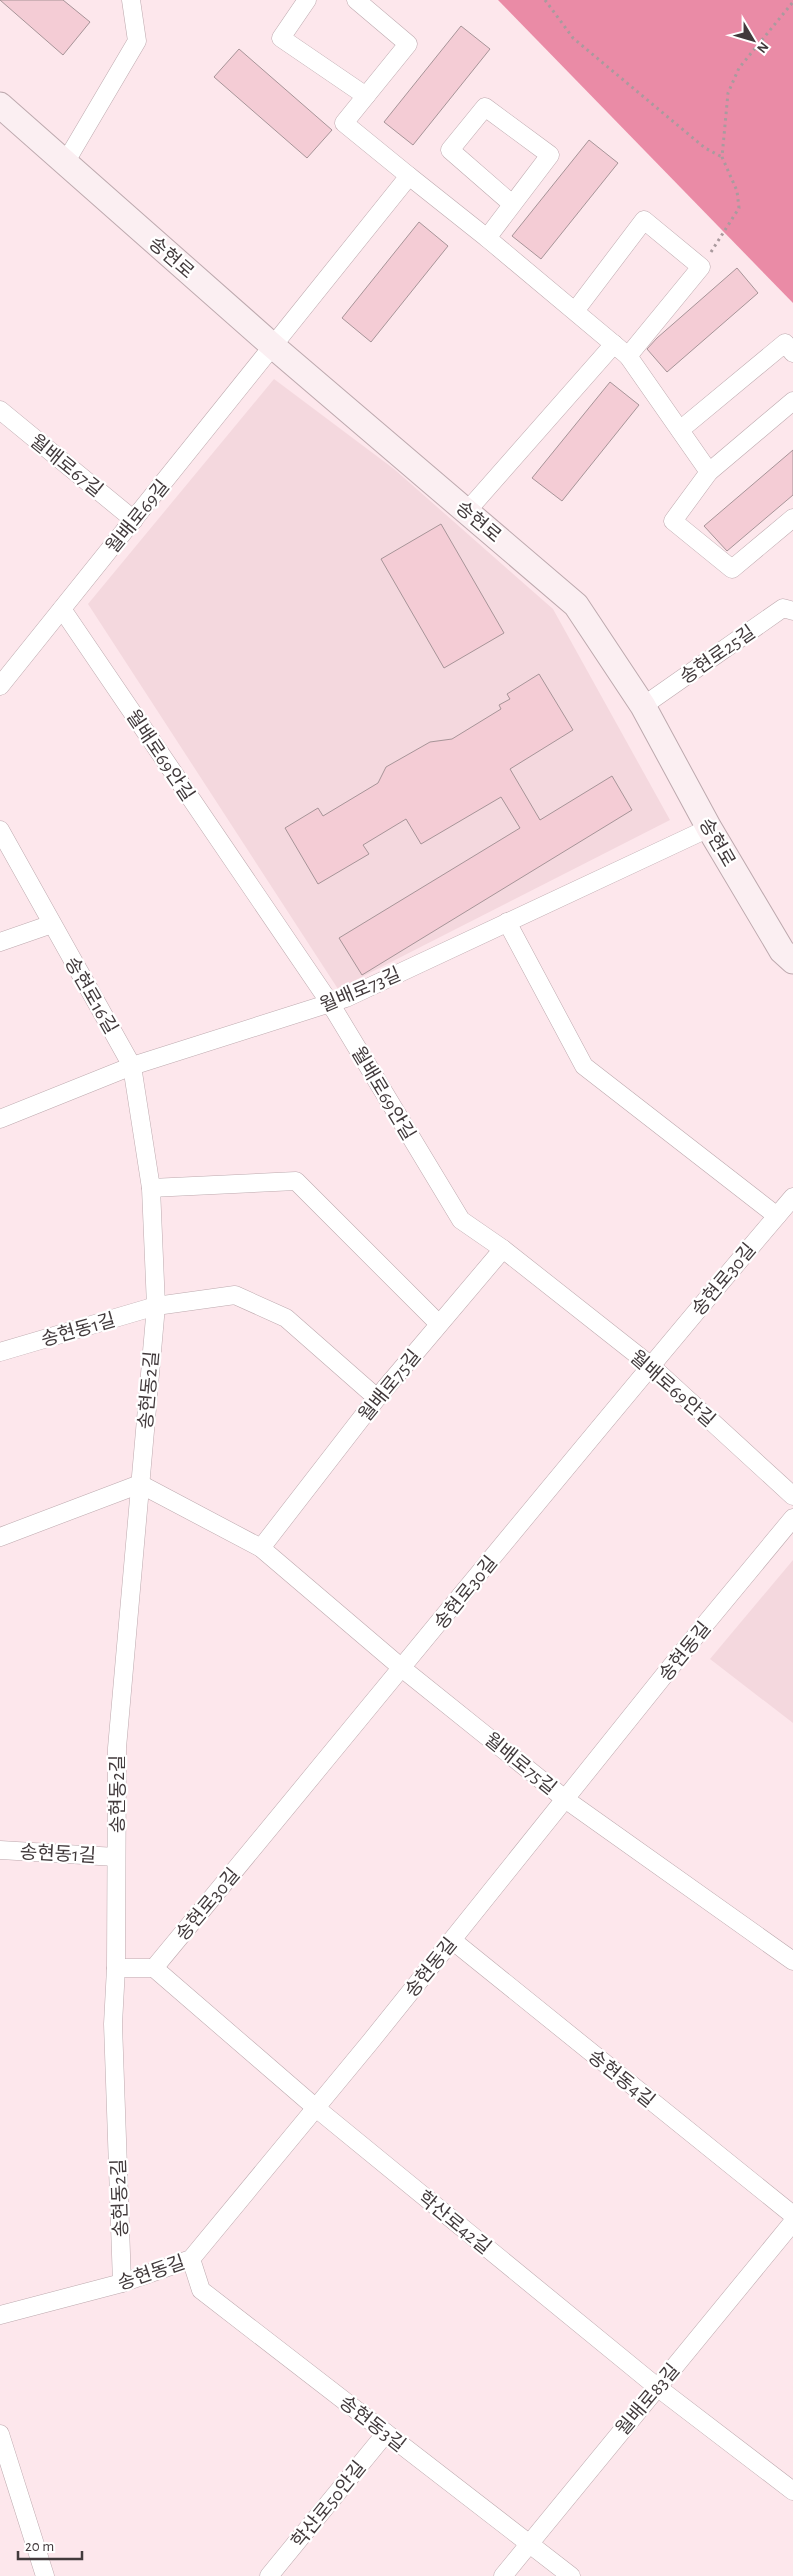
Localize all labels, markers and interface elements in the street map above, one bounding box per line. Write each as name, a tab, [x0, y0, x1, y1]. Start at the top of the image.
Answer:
north arrow	[728, 15, 778, 65]
text: N	[754, 39, 771, 56]
street label: 송현로	[145, 233, 198, 283]
street label: 월배로67길	[26, 431, 106, 501]
street label: 월배로69길	[102, 476, 173, 557]
street label: 송현로	[452, 497, 505, 546]
street label: 송현로25길	[676, 622, 759, 688]
street label: 월배로69안길	[122, 706, 198, 805]
street label: 송현로	[695, 815, 739, 870]
street label: 송현로16길	[61, 954, 121, 1037]
street label: 월배로73길	[317, 964, 404, 1016]
street label: 월배로69안길	[347, 1043, 419, 1144]
street label: 송현로30길	[688, 1240, 760, 1320]
street label: 송현동1길	[39, 1310, 118, 1350]
street label: 월배로75길	[355, 1346, 425, 1425]
street label: 월배로69안길	[626, 1347, 719, 1431]
street label: 송현동2길	[136, 1350, 162, 1430]
street label: 송현로30길	[430, 1552, 501, 1633]
street label: 송현동길	[655, 1618, 715, 1685]
street label: 월배로75길	[481, 1729, 560, 1799]
street label: 송현동2길	[108, 1755, 128, 1833]
street label: 송현동1길	[19, 1842, 97, 1866]
street label: 송현로30길	[172, 1865, 244, 1945]
street label: 송현동길	[401, 1934, 461, 2001]
street label: 송현동4길	[584, 2046, 658, 2111]
street label: 송현동2길	[109, 2158, 131, 2238]
street label: 학산로42길	[414, 2187, 495, 2258]
street label: 송현동길	[115, 2252, 188, 2294]
street label: 월배로83길	[612, 2360, 683, 2439]
street label: 송현동3길	[336, 2392, 409, 2456]
street label: 학산로50안길	[288, 2457, 370, 2552]
scale bar	[18, 2528, 81, 2560]
text: 20 m	[25, 2539, 54, 2554]

